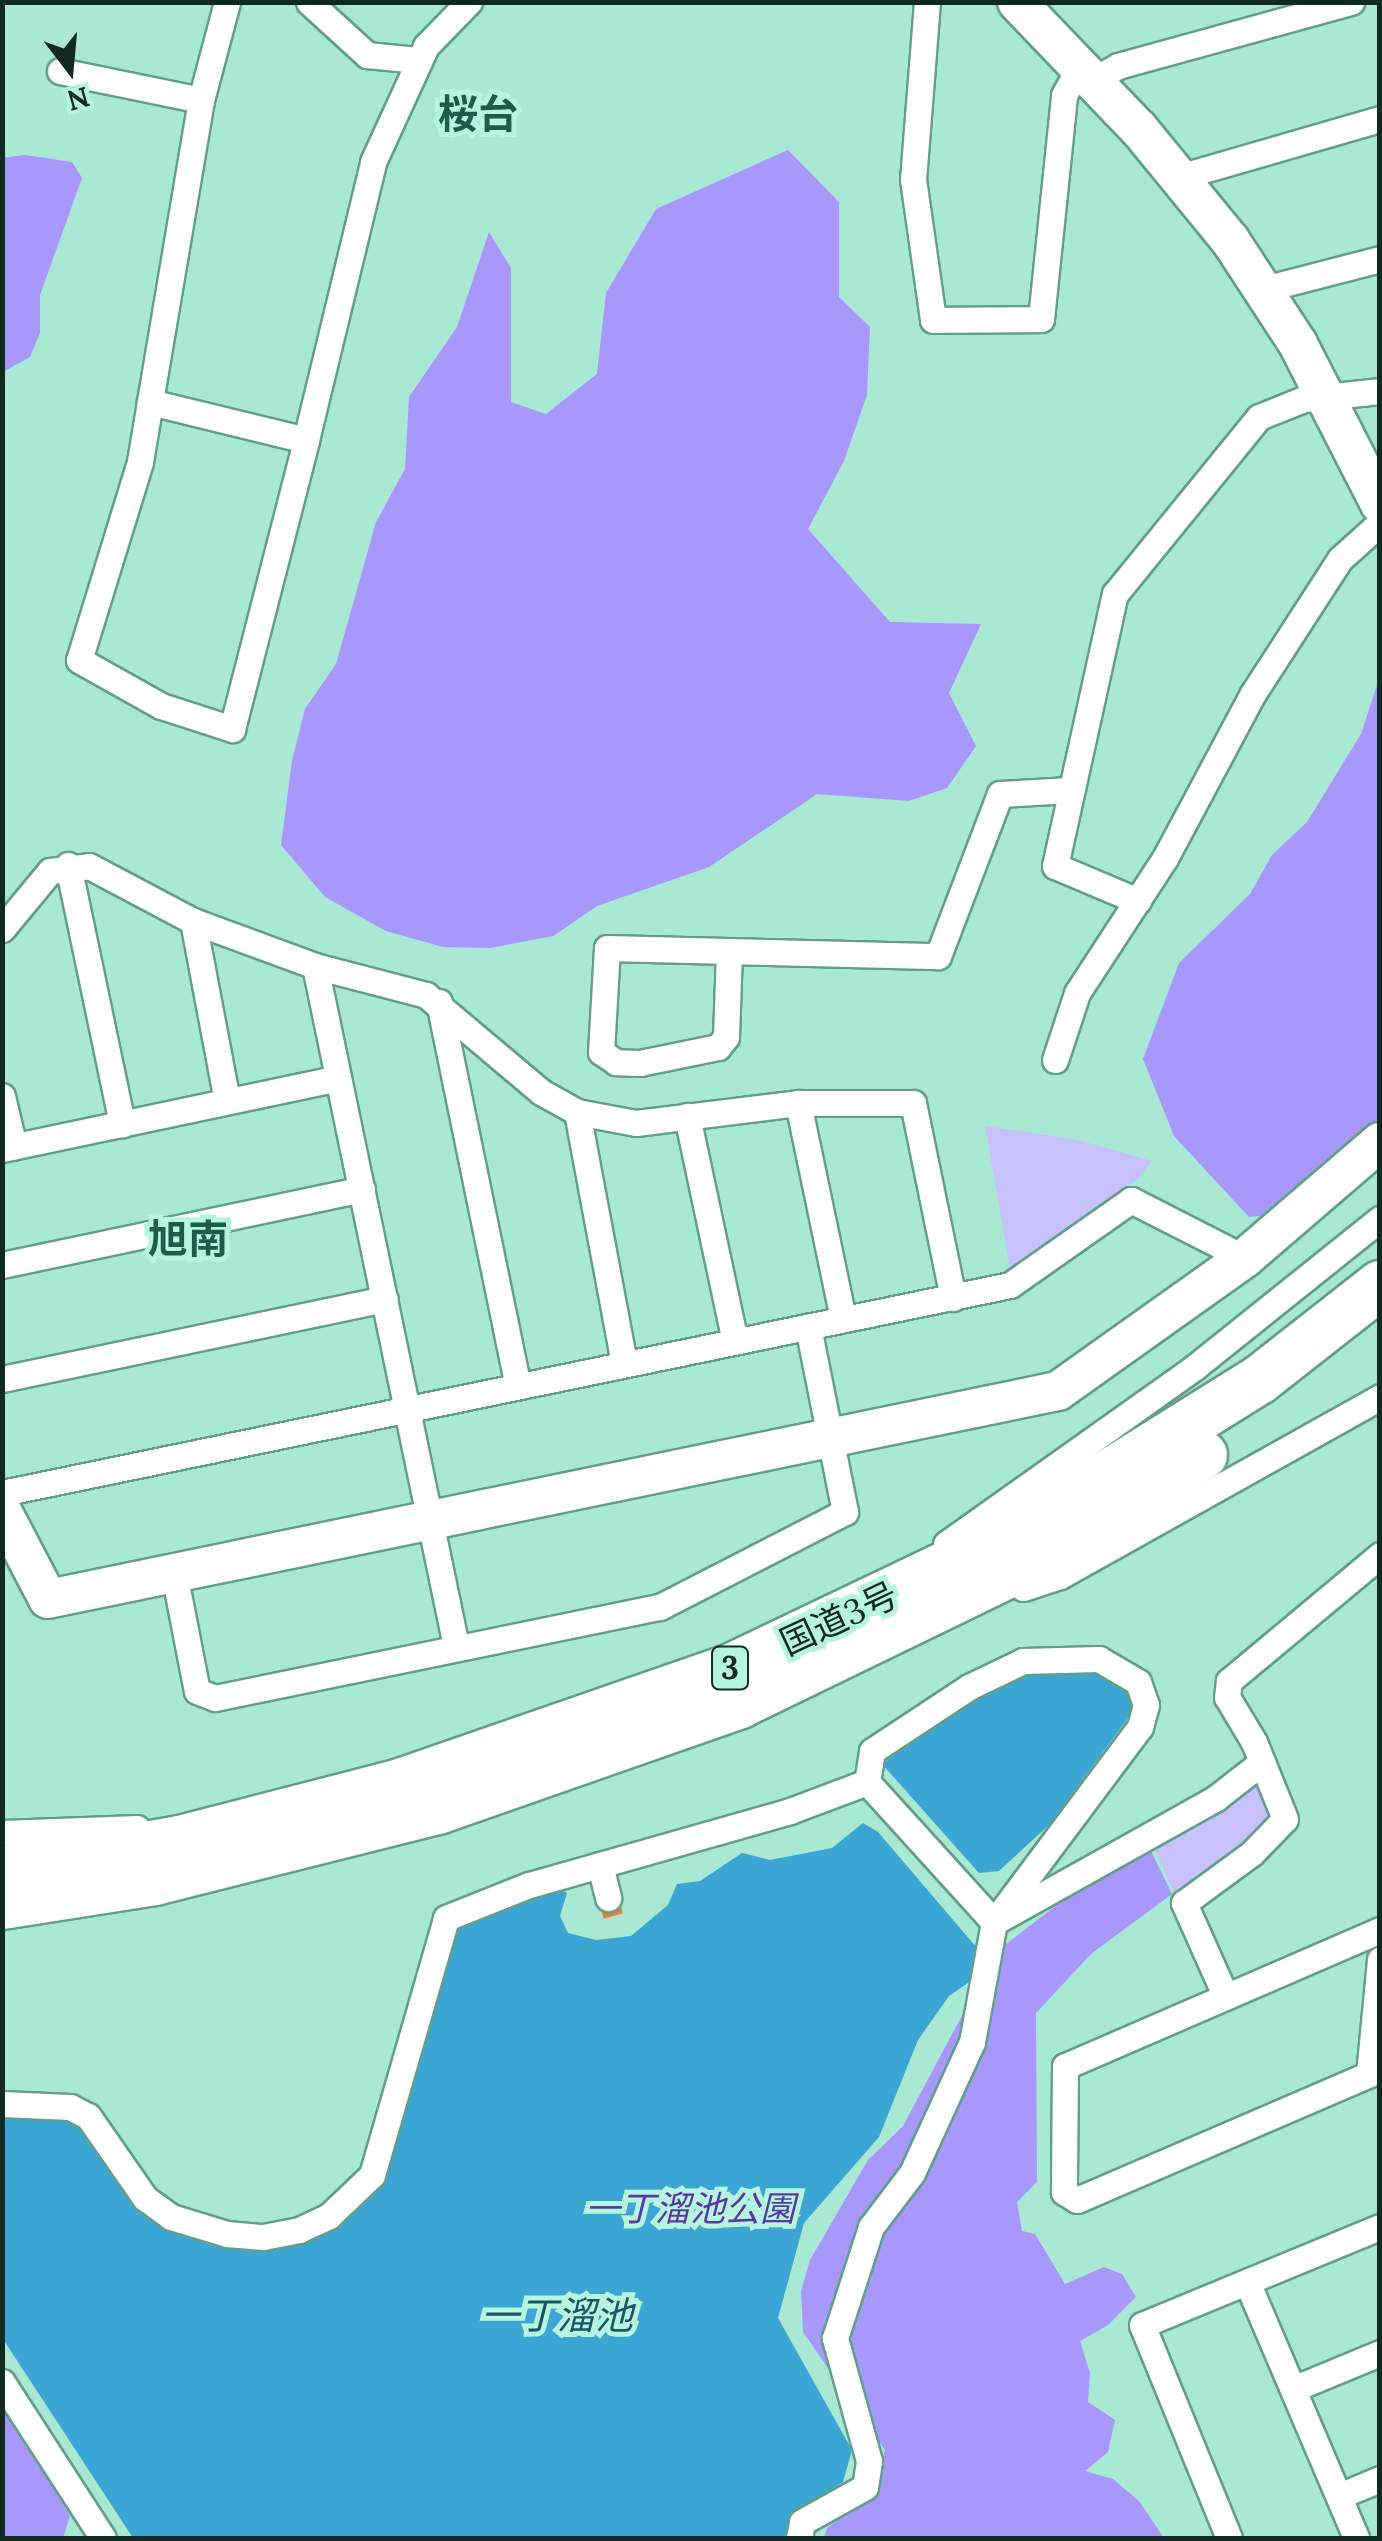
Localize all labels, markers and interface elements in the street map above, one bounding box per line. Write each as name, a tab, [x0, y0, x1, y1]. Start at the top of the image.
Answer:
north arrow	[20, 20, 120, 120]
text: N	[63, 79, 94, 119]
district label: 桜台	[438, 90, 518, 138]
district label: 旭南	[148, 1215, 228, 1263]
street label: 国道3号	[774, 1574, 904, 1664]
road number: 3	[710, 1641, 750, 1695]
park label: 一丁溜池公園	[585, 2188, 795, 2230]
water label: 一丁溜池	[481, 2293, 633, 2339]

